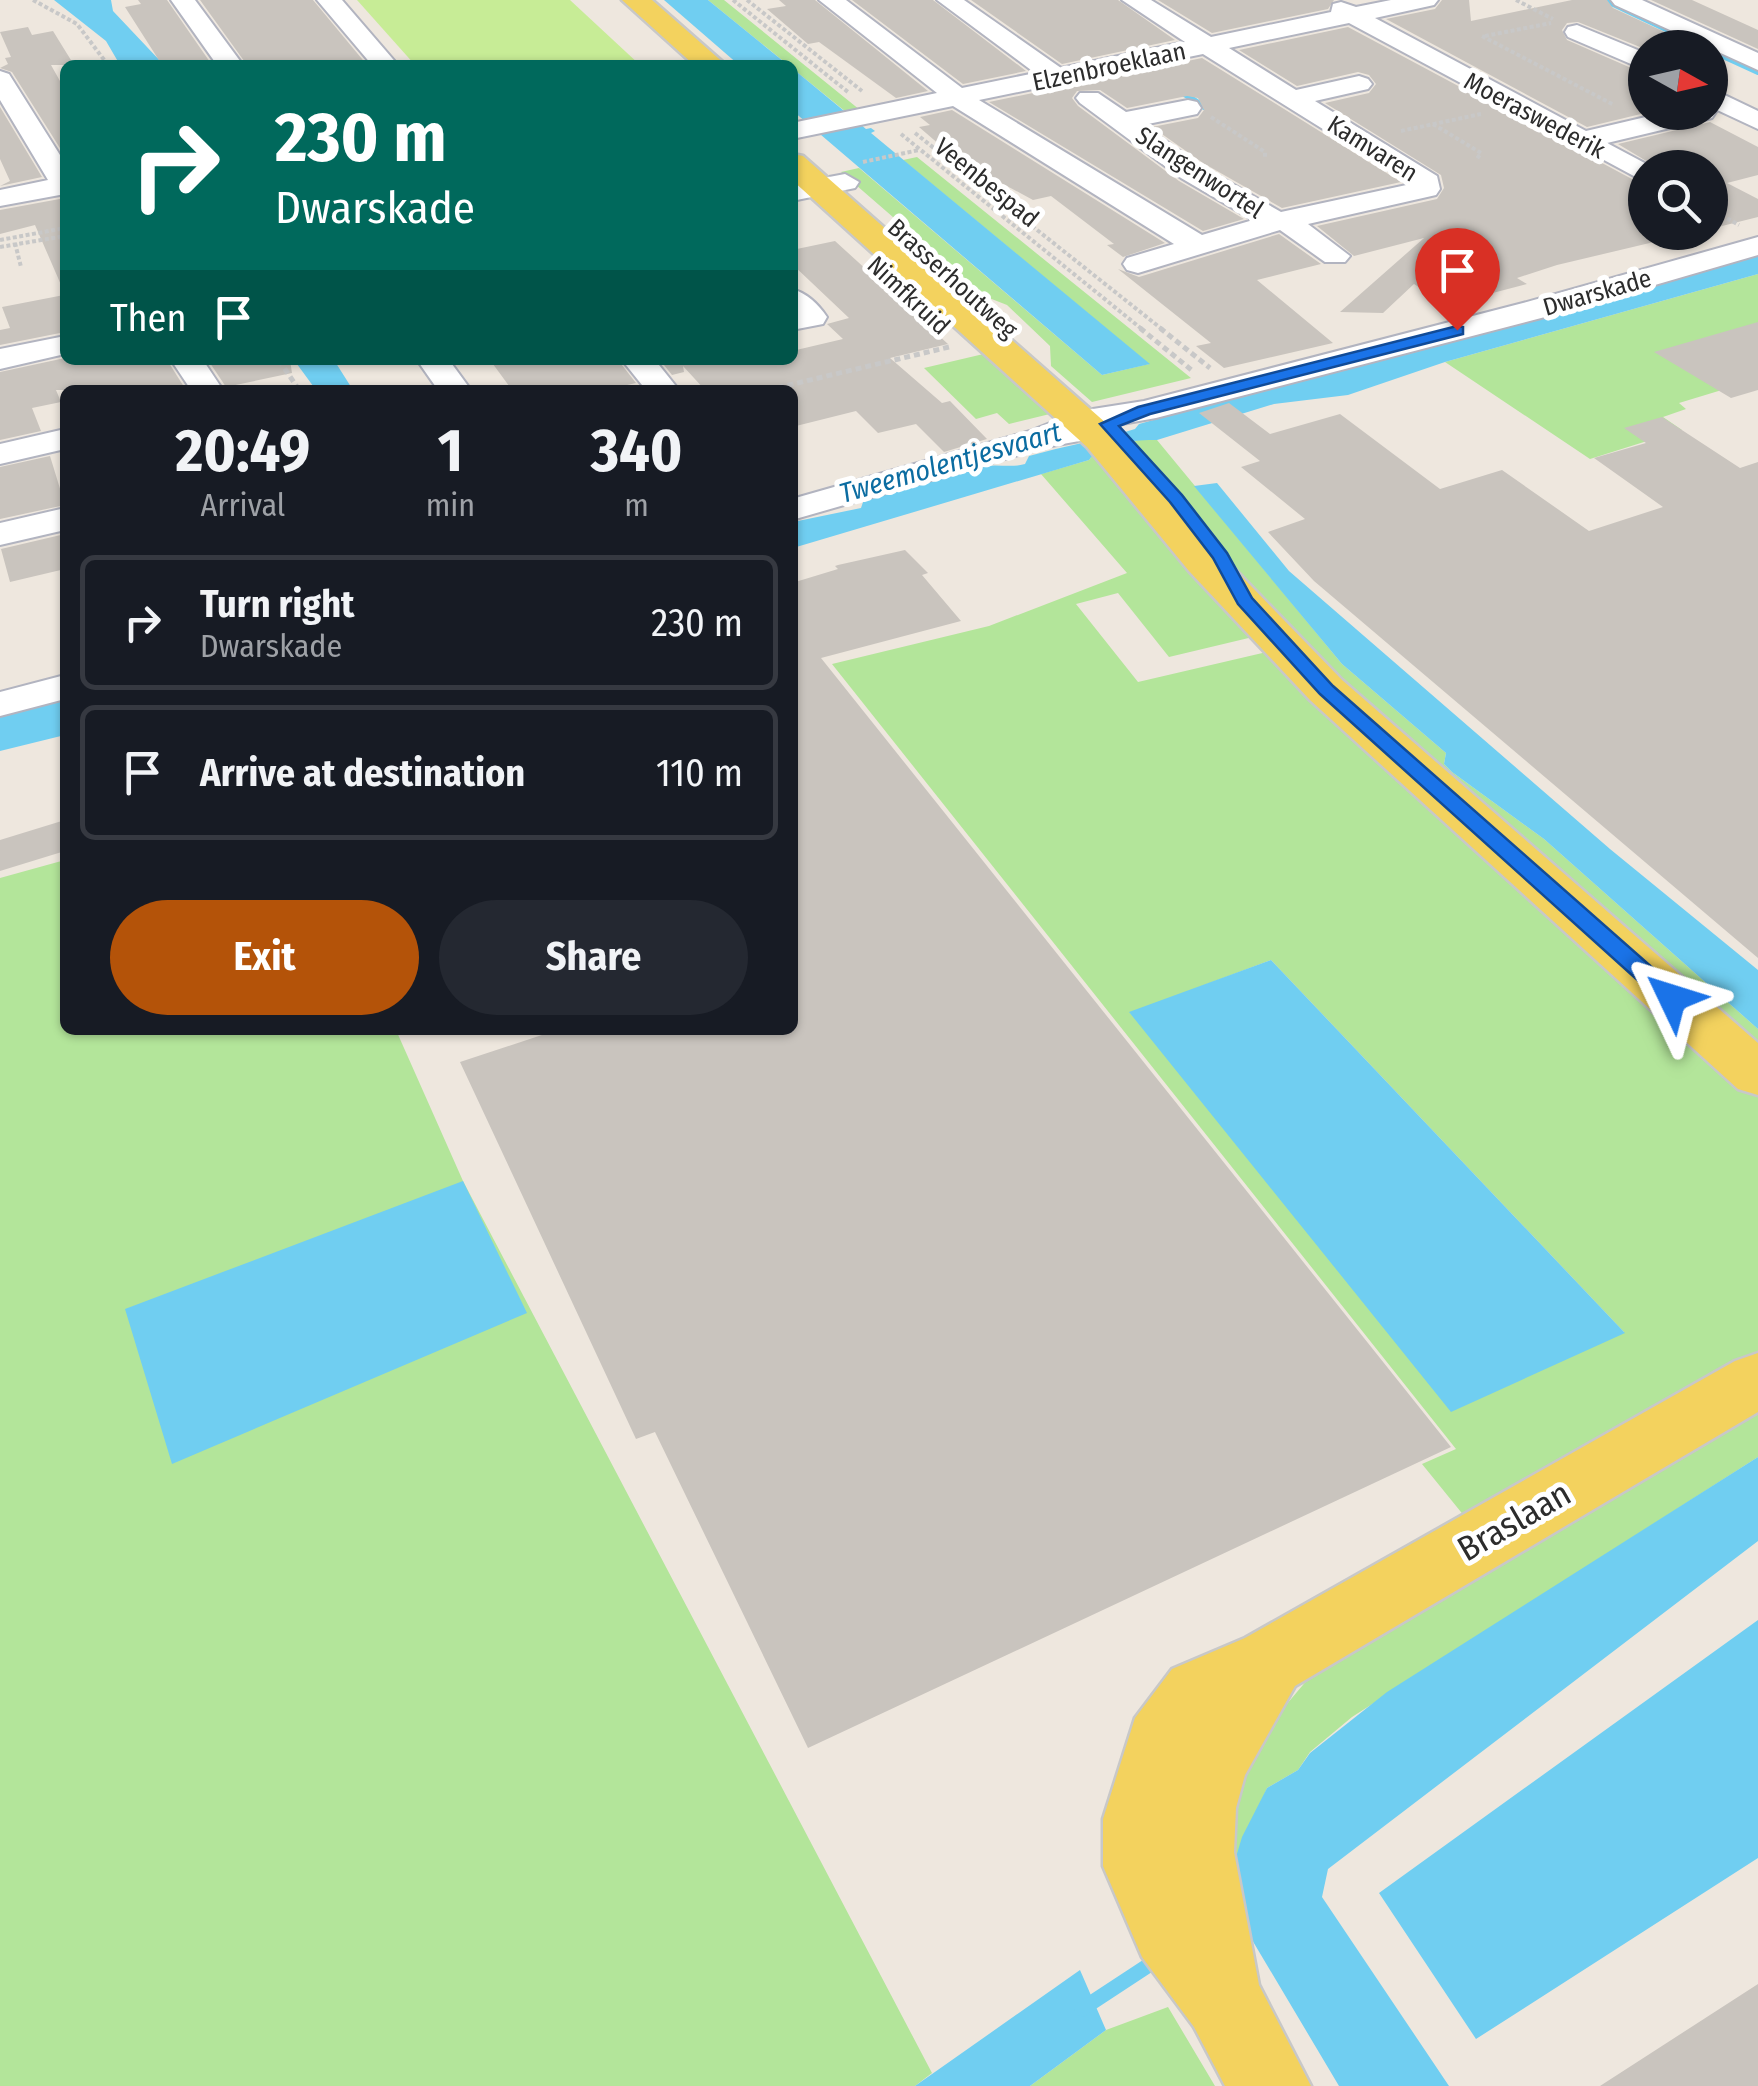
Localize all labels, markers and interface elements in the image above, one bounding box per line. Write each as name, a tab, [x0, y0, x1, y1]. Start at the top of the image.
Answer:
north arrow	[1628, 30, 1728, 130]
map controls	[1628, 30, 1728, 250]
street label: Elzenbroeklaan	[1030, 36, 1189, 98]
street label: Moeraswederik	[1459, 66, 1610, 166]
text: 230 m	[275, 96, 447, 180]
icon: right	[110, 100, 240, 230]
street label: Kamvaren	[1322, 109, 1423, 188]
street label: Slangenwortel	[1130, 120, 1269, 225]
street label: Veenbespad	[928, 132, 1044, 234]
button: search	[1628, 150, 1728, 250]
text: Dwarskade	[275, 181, 475, 235]
street label: Brasserhoutweg	[881, 213, 1023, 345]
pin	[1415, 228, 1500, 331]
icon: arrive	[1430, 243, 1485, 298]
street label: Nimfkruid	[861, 250, 956, 341]
street label: Dwarskade	[1540, 263, 1655, 323]
icon: arrive	[206, 290, 261, 345]
text: Then	[110, 295, 186, 341]
text: 20:49	[175, 415, 310, 487]
text: 1	[438, 415, 463, 487]
text: 340	[591, 415, 683, 487]
water label: Tweemolentjesvaart	[836, 415, 1066, 510]
text: Arrival	[200, 486, 285, 524]
text: min	[426, 486, 475, 524]
text: m	[624, 486, 649, 524]
text: Turn right	[200, 581, 354, 627]
icon: right	[115, 595, 170, 650]
text: 230 m	[651, 600, 743, 646]
text: Dwarskade	[200, 627, 342, 665]
icon: arrive	[115, 745, 170, 800]
text: Arrive at destination	[200, 750, 525, 796]
text: 110 m	[656, 750, 743, 796]
button: Exit	[110, 900, 419, 1015]
button: Share	[439, 900, 748, 1015]
position arrow	[1620, 946, 1724, 1050]
street label: Braslaan	[1450, 1472, 1578, 1570]

